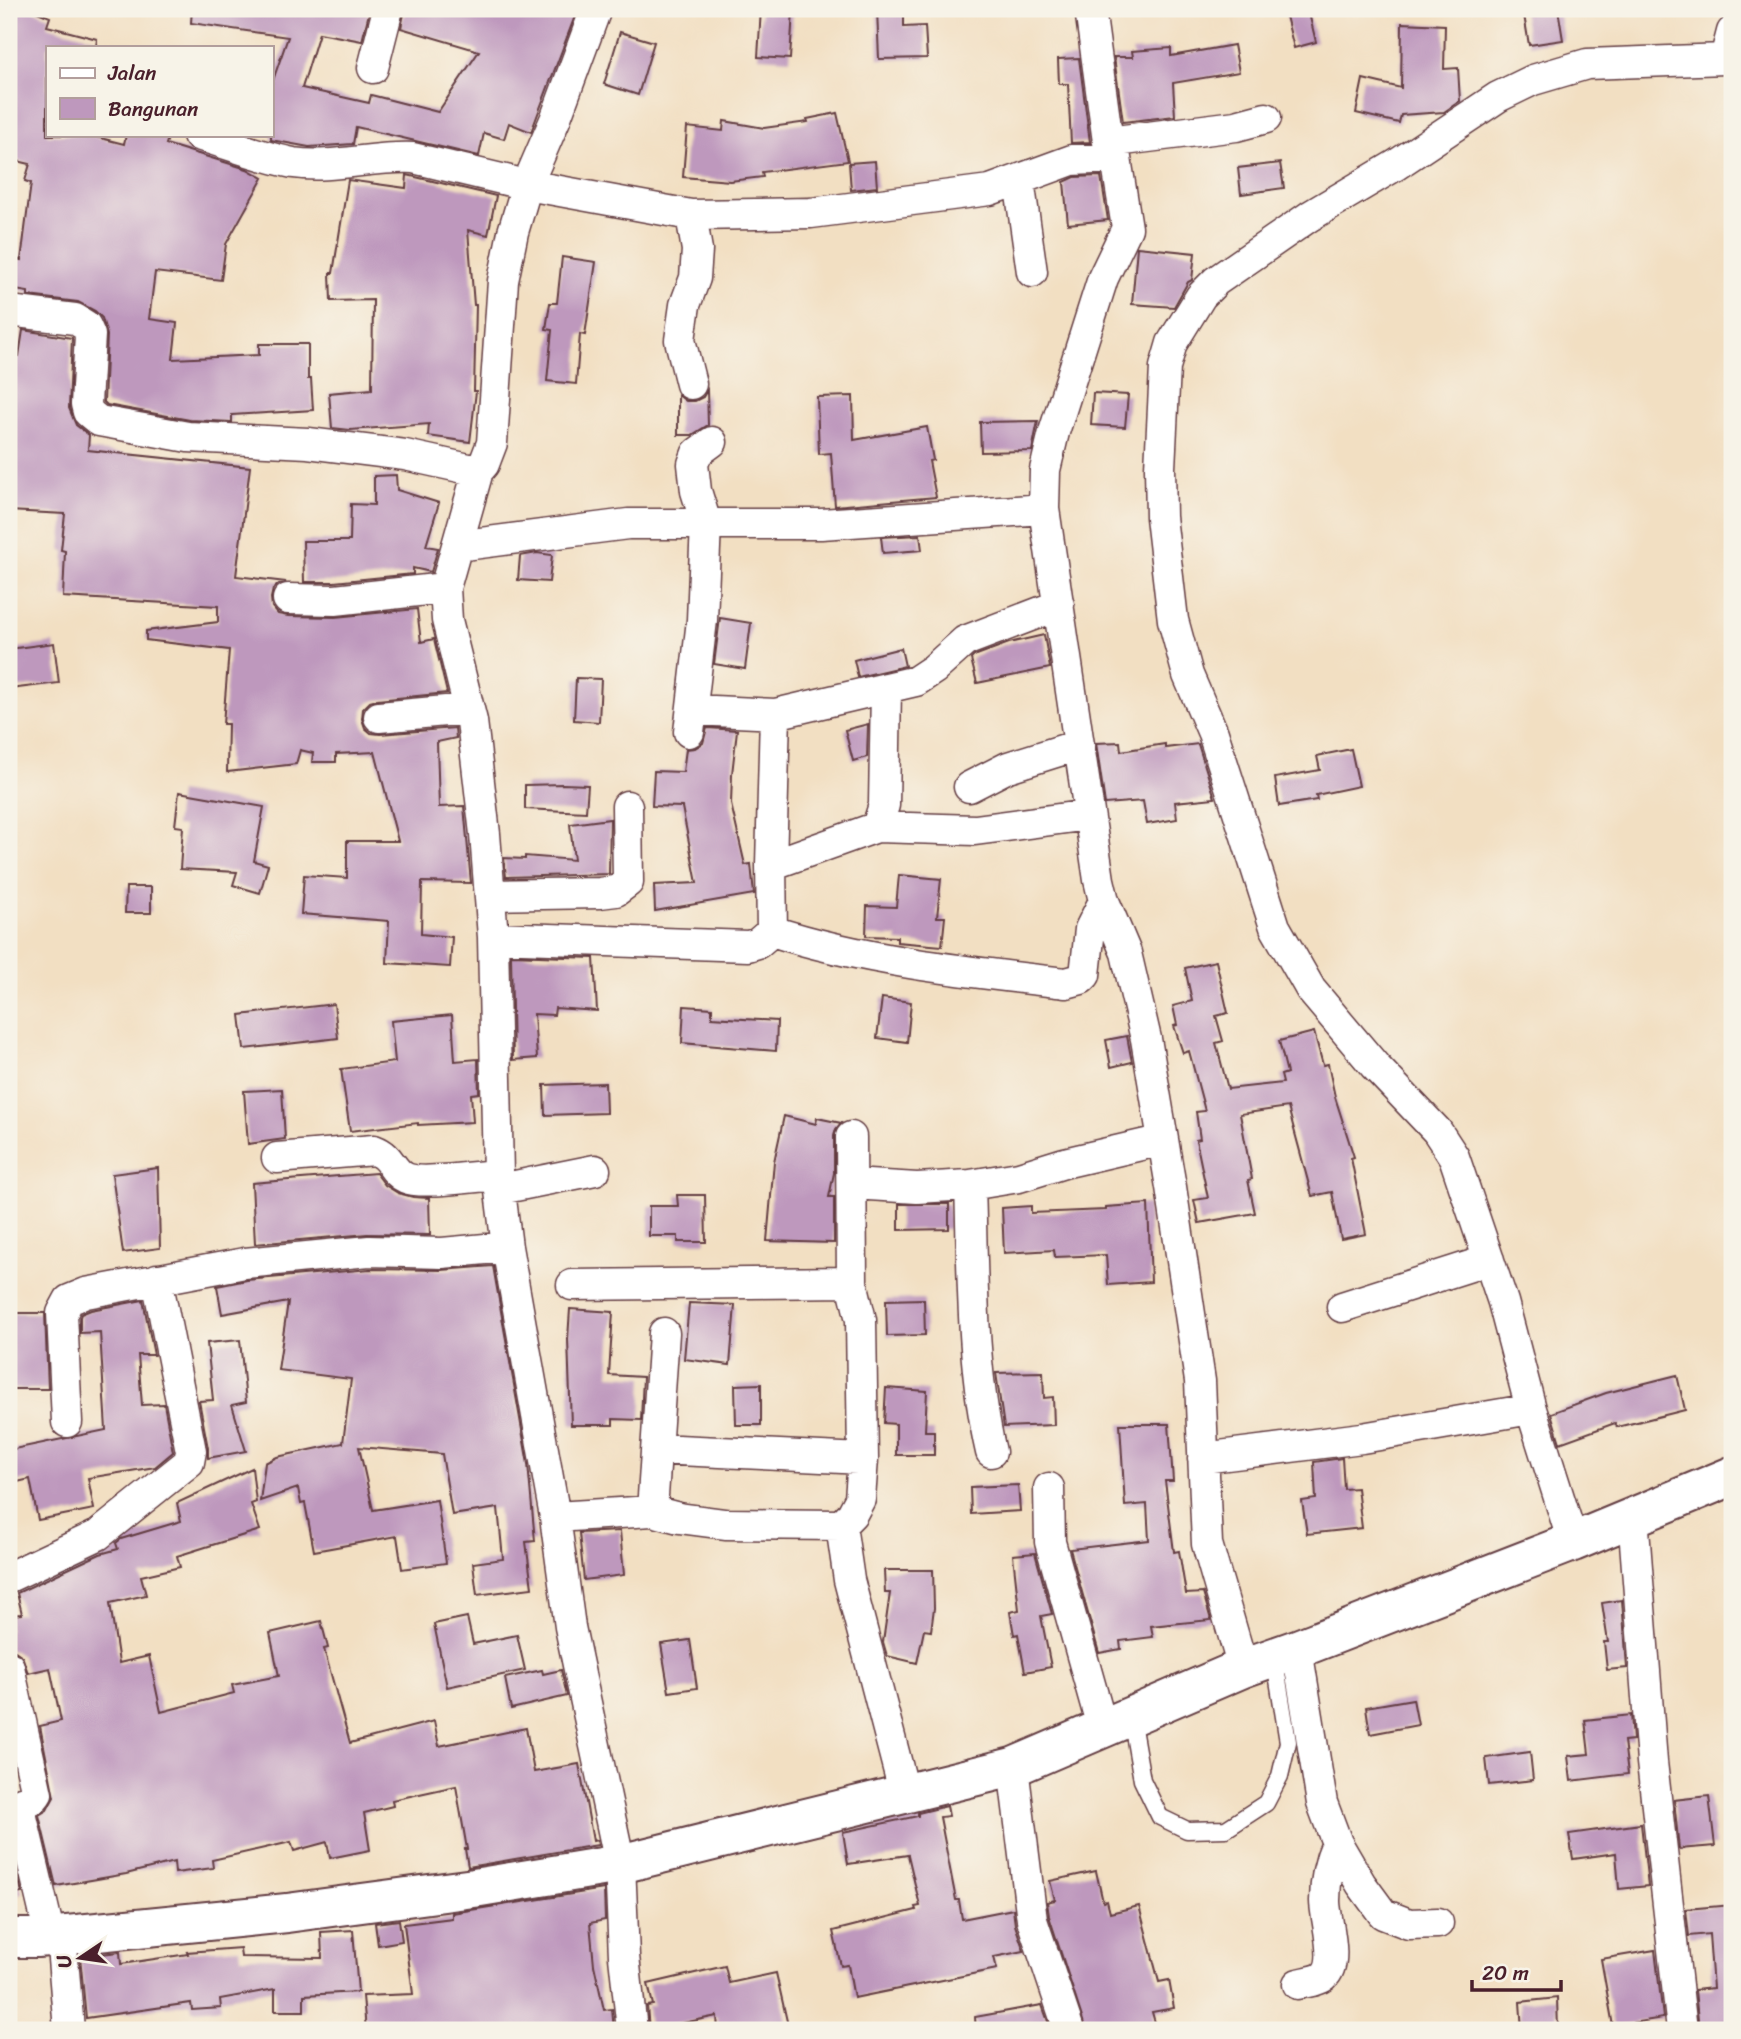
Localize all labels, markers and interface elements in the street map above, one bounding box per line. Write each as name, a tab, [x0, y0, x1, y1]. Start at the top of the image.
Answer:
legend	[46, 46, 273, 136]
text: Jalan	[107, 54, 156, 92]
text: Bangunan	[108, 90, 198, 128]
north arrow	[46, 1924, 116, 1994]
scale bar	[1472, 1948, 1561, 1992]
text: U	[46, 1950, 81, 1972]
text: 20 m	[1482, 1954, 1529, 1992]

